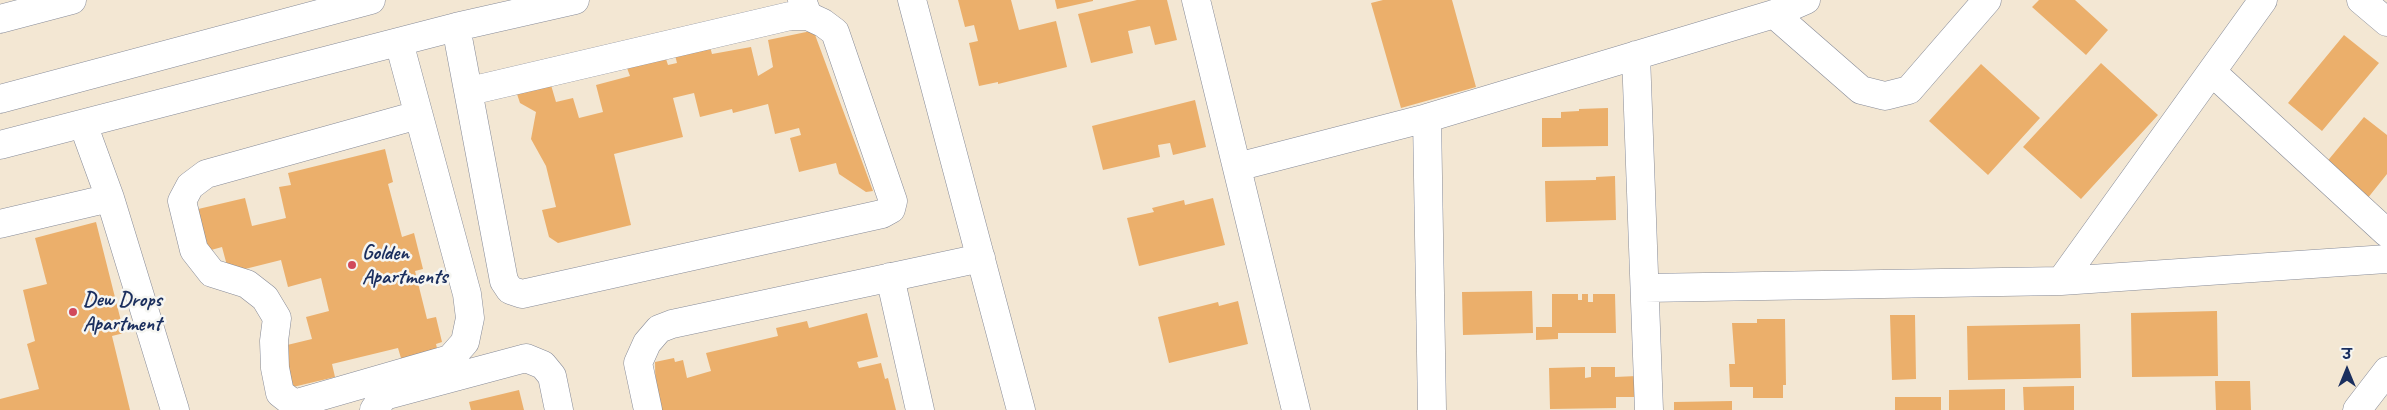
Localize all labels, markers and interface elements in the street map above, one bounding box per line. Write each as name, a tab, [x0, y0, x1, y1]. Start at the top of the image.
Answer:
place label: Golden Apartments	[362, 240, 447, 290]
marker: Golden Apartments	[346, 259, 358, 271]
place label: Dew Drops Apartment	[83, 287, 161, 337]
marker: Dew Drops Apartment	[67, 306, 79, 318]
north arrow	[2322, 345, 2372, 395]
text: उ	[2342, 346, 2352, 363]

